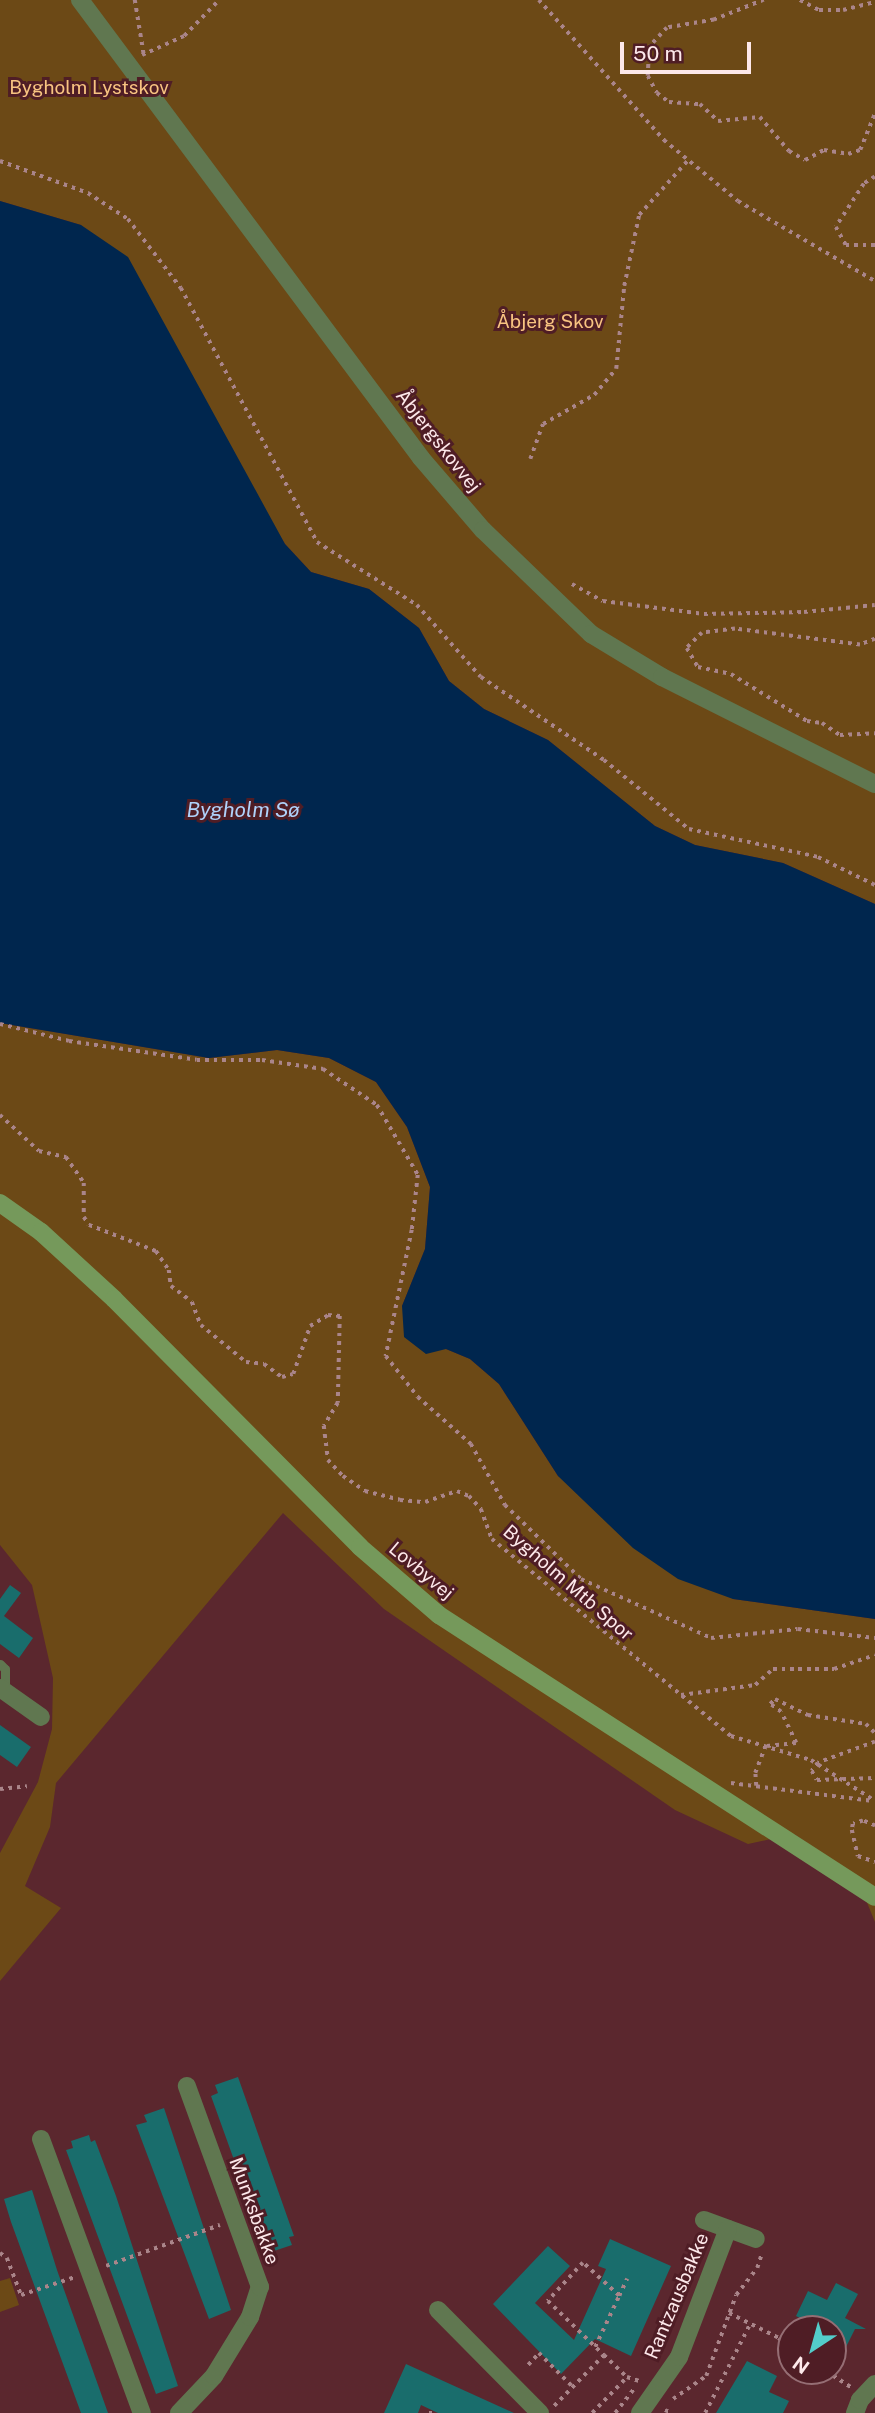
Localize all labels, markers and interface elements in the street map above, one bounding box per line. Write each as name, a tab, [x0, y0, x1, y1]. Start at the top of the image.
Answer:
scale bar	[623, 28, 754, 72]
text: 50 m	[633, 41, 683, 66]
park label: Bygholm Lystskov	[9, 77, 169, 99]
park label: Åbjerg Skov	[496, 311, 604, 333]
street label: Åbjergskovvej	[391, 385, 485, 497]
water label: Bygholm Sø	[186, 797, 300, 823]
street label: Bygholm Mtb Spor	[498, 1520, 638, 1646]
street label: Lovbyvej	[384, 1537, 458, 1605]
street label: Munksbakke	[224, 2154, 284, 2268]
street label: Rantzausbakke	[640, 2229, 714, 2363]
north arrow	[777, 2315, 847, 2385]
text: N	[788, 2352, 813, 2379]

